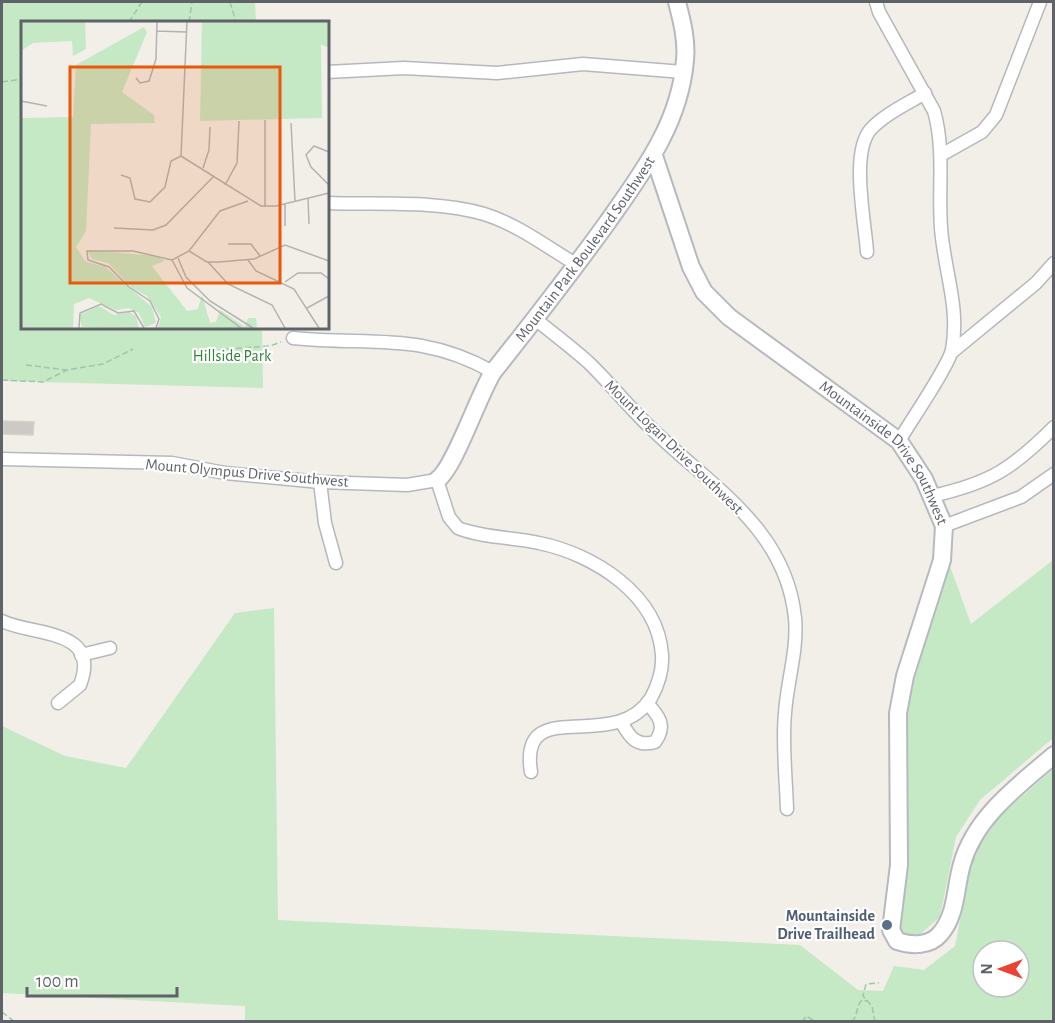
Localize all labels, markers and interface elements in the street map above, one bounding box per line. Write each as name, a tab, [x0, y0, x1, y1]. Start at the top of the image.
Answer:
inset map	[21, 21, 328, 328]
street label: Mountain Park Boulevard Southwest	[512, 154, 658, 345]
park label: Hillside Park	[193, 348, 272, 364]
street label: Mount Logan Drive Southwest	[602, 377, 746, 517]
street label: Mountainside Drive Southwest	[817, 378, 950, 527]
street label: Mount Olympus Drive Southwest	[145, 456, 349, 491]
place label: Mountainside Drive Trailhead	[777, 908, 876, 942]
marker: Mountainside Drive Trailhead	[880, 918, 894, 932]
north arrow	[971, 939, 1031, 999]
scale bar	[27, 960, 177, 998]
text: N	[979, 963, 995, 975]
text: 100 m	[36, 973, 79, 991]

